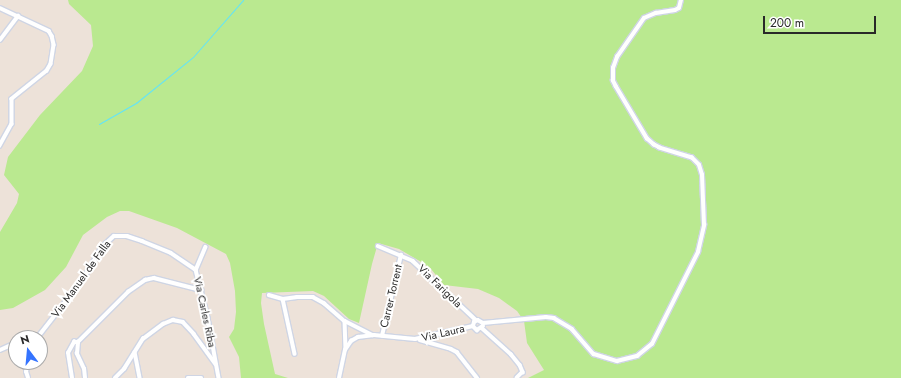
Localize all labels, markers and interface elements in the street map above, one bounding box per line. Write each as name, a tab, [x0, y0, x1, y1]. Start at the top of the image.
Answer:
scale bar	[765, 8, 878, 34]
text: 200 m	[770, 14, 804, 32]
street label: Via Manuel de Falla	[49, 238, 113, 320]
street label: Via Farigola	[415, 262, 465, 310]
street label: Carrer Torrent	[377, 263, 405, 329]
street label: Via Carles Riba	[191, 276, 219, 348]
street label: Via Laura	[420, 322, 466, 344]
north arrow	[8, 330, 48, 370]
text: N	[19, 331, 31, 348]

